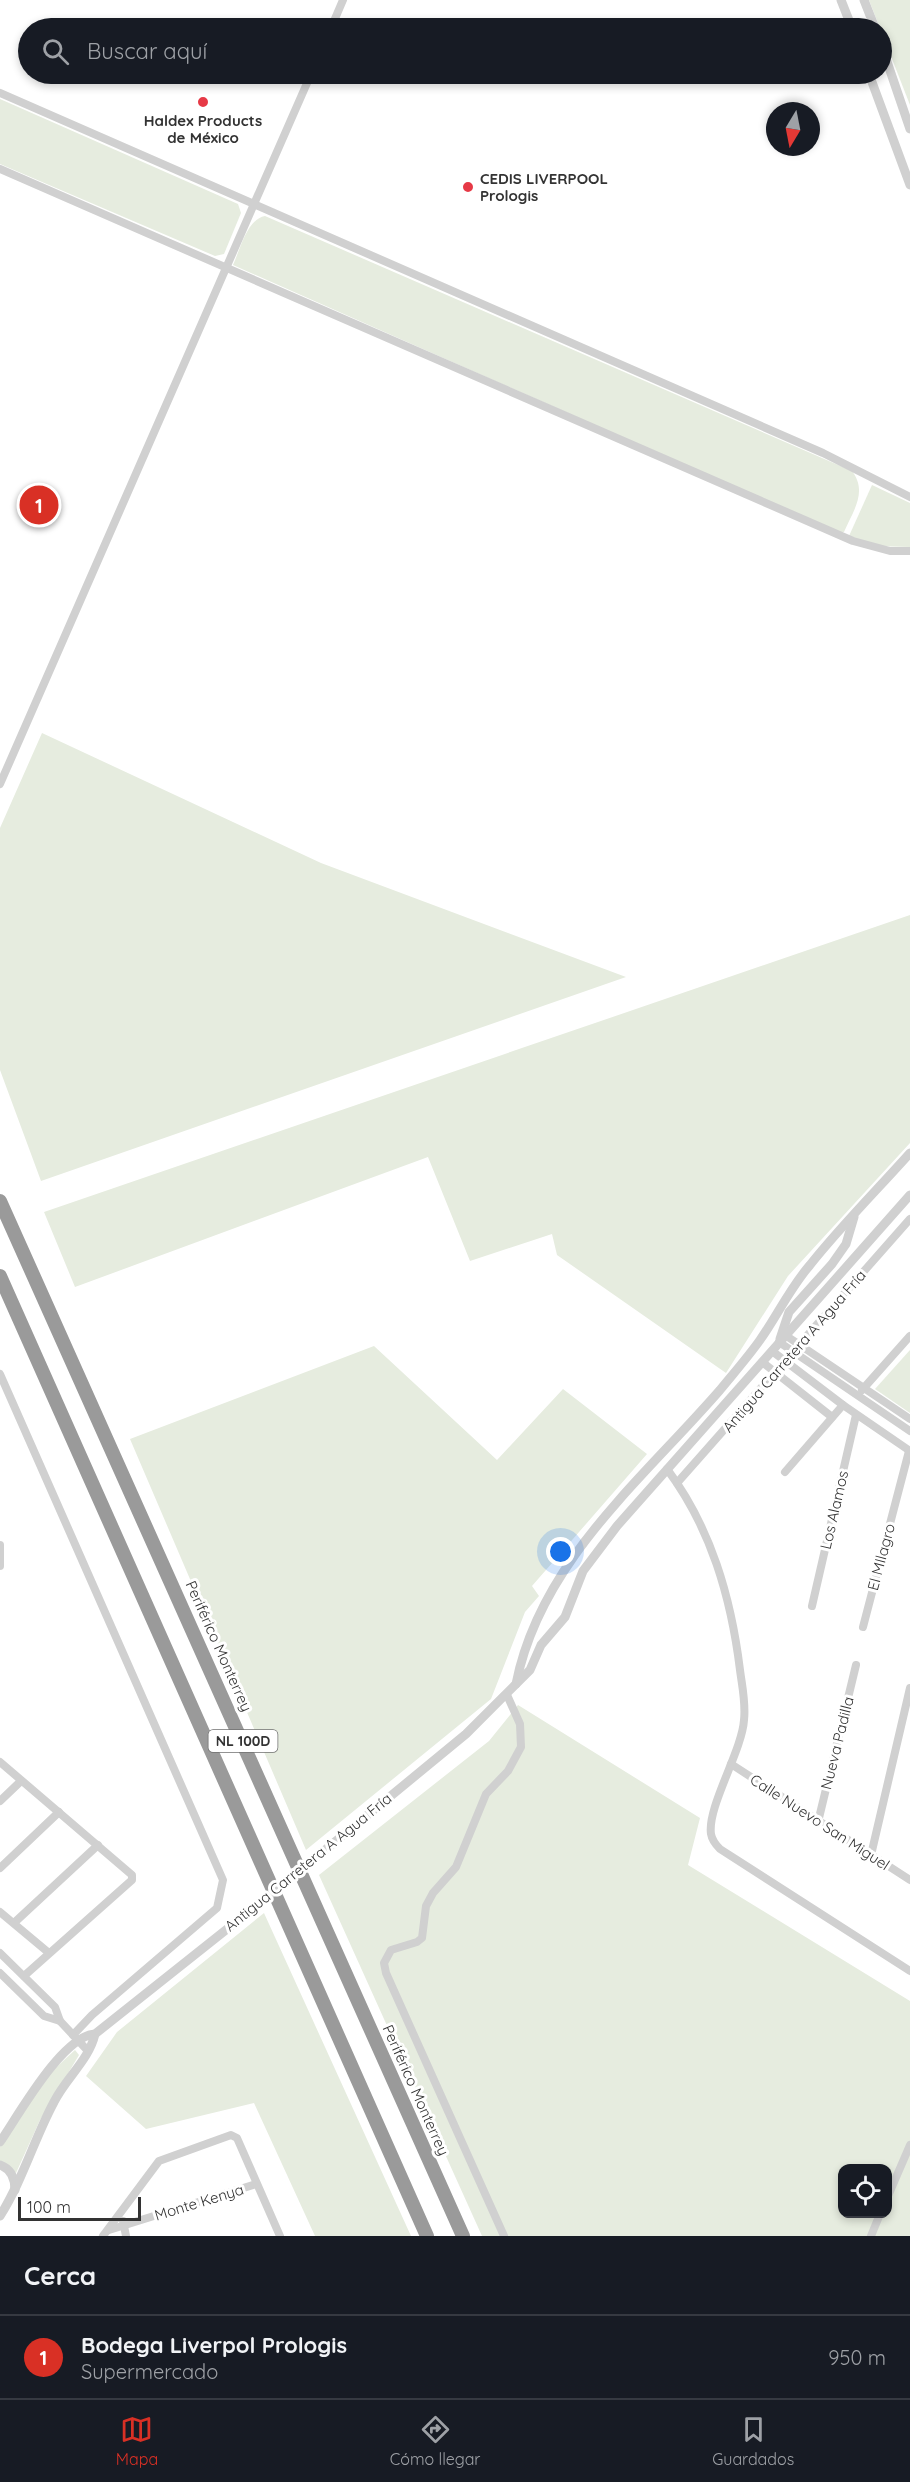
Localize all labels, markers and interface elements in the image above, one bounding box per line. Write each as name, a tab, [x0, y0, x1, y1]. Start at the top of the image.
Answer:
search box	[18, 18, 892, 84]
icon: search	[39, 35, 72, 68]
text: Buscar aquí	[87, 37, 207, 65]
marker: Haldex Products de México	[196, 95, 210, 109]
north arrow	[766, 102, 820, 156]
place label: Haldex Products de México	[144, 111, 262, 147]
place label: CEDIS LIVERPOOL Prologis	[480, 169, 608, 205]
marker: CEDIS LIVERPOOL Prologis	[461, 180, 475, 194]
pin: 1	[20, 482, 58, 528]
street label: Antigua Carretera A Agua Fría	[718, 1266, 870, 1436]
street label: Los Alamos	[816, 1469, 852, 1551]
street label: El MIlagro	[863, 1521, 899, 1593]
your location	[546, 1537, 575, 1566]
street label: Periférico Monterrey	[182, 1578, 256, 1714]
street label: Nueva Padilla	[816, 1695, 858, 1791]
road number: NL 100D	[208, 1730, 278, 1752]
street label: Calle Nuevo San Miguel	[747, 1770, 893, 1874]
street label: Antigua Carretera A Agua Fría	[221, 1789, 395, 1935]
street label: Periférico Monterrey	[379, 2022, 453, 2158]
map controls	[838, 2164, 892, 2218]
button: locate	[838, 2164, 892, 2218]
street label: Monte Kenya	[152, 2179, 246, 2225]
scale bar	[18, 2194, 141, 2222]
text: 100 m	[27, 2197, 71, 2217]
text: Cerca	[24, 2259, 96, 2292]
text: Bodega Liverpol Prologis	[81, 2331, 347, 2359]
text: 1	[40, 2345, 47, 2370]
text: 950 m	[828, 2345, 886, 2370]
text: Supermercado	[81, 2359, 218, 2384]
tab: Mapa	[116, 2413, 158, 2469]
tab: Cómo llegar	[390, 2413, 480, 2469]
tab: Guardados	[712, 2413, 794, 2469]

